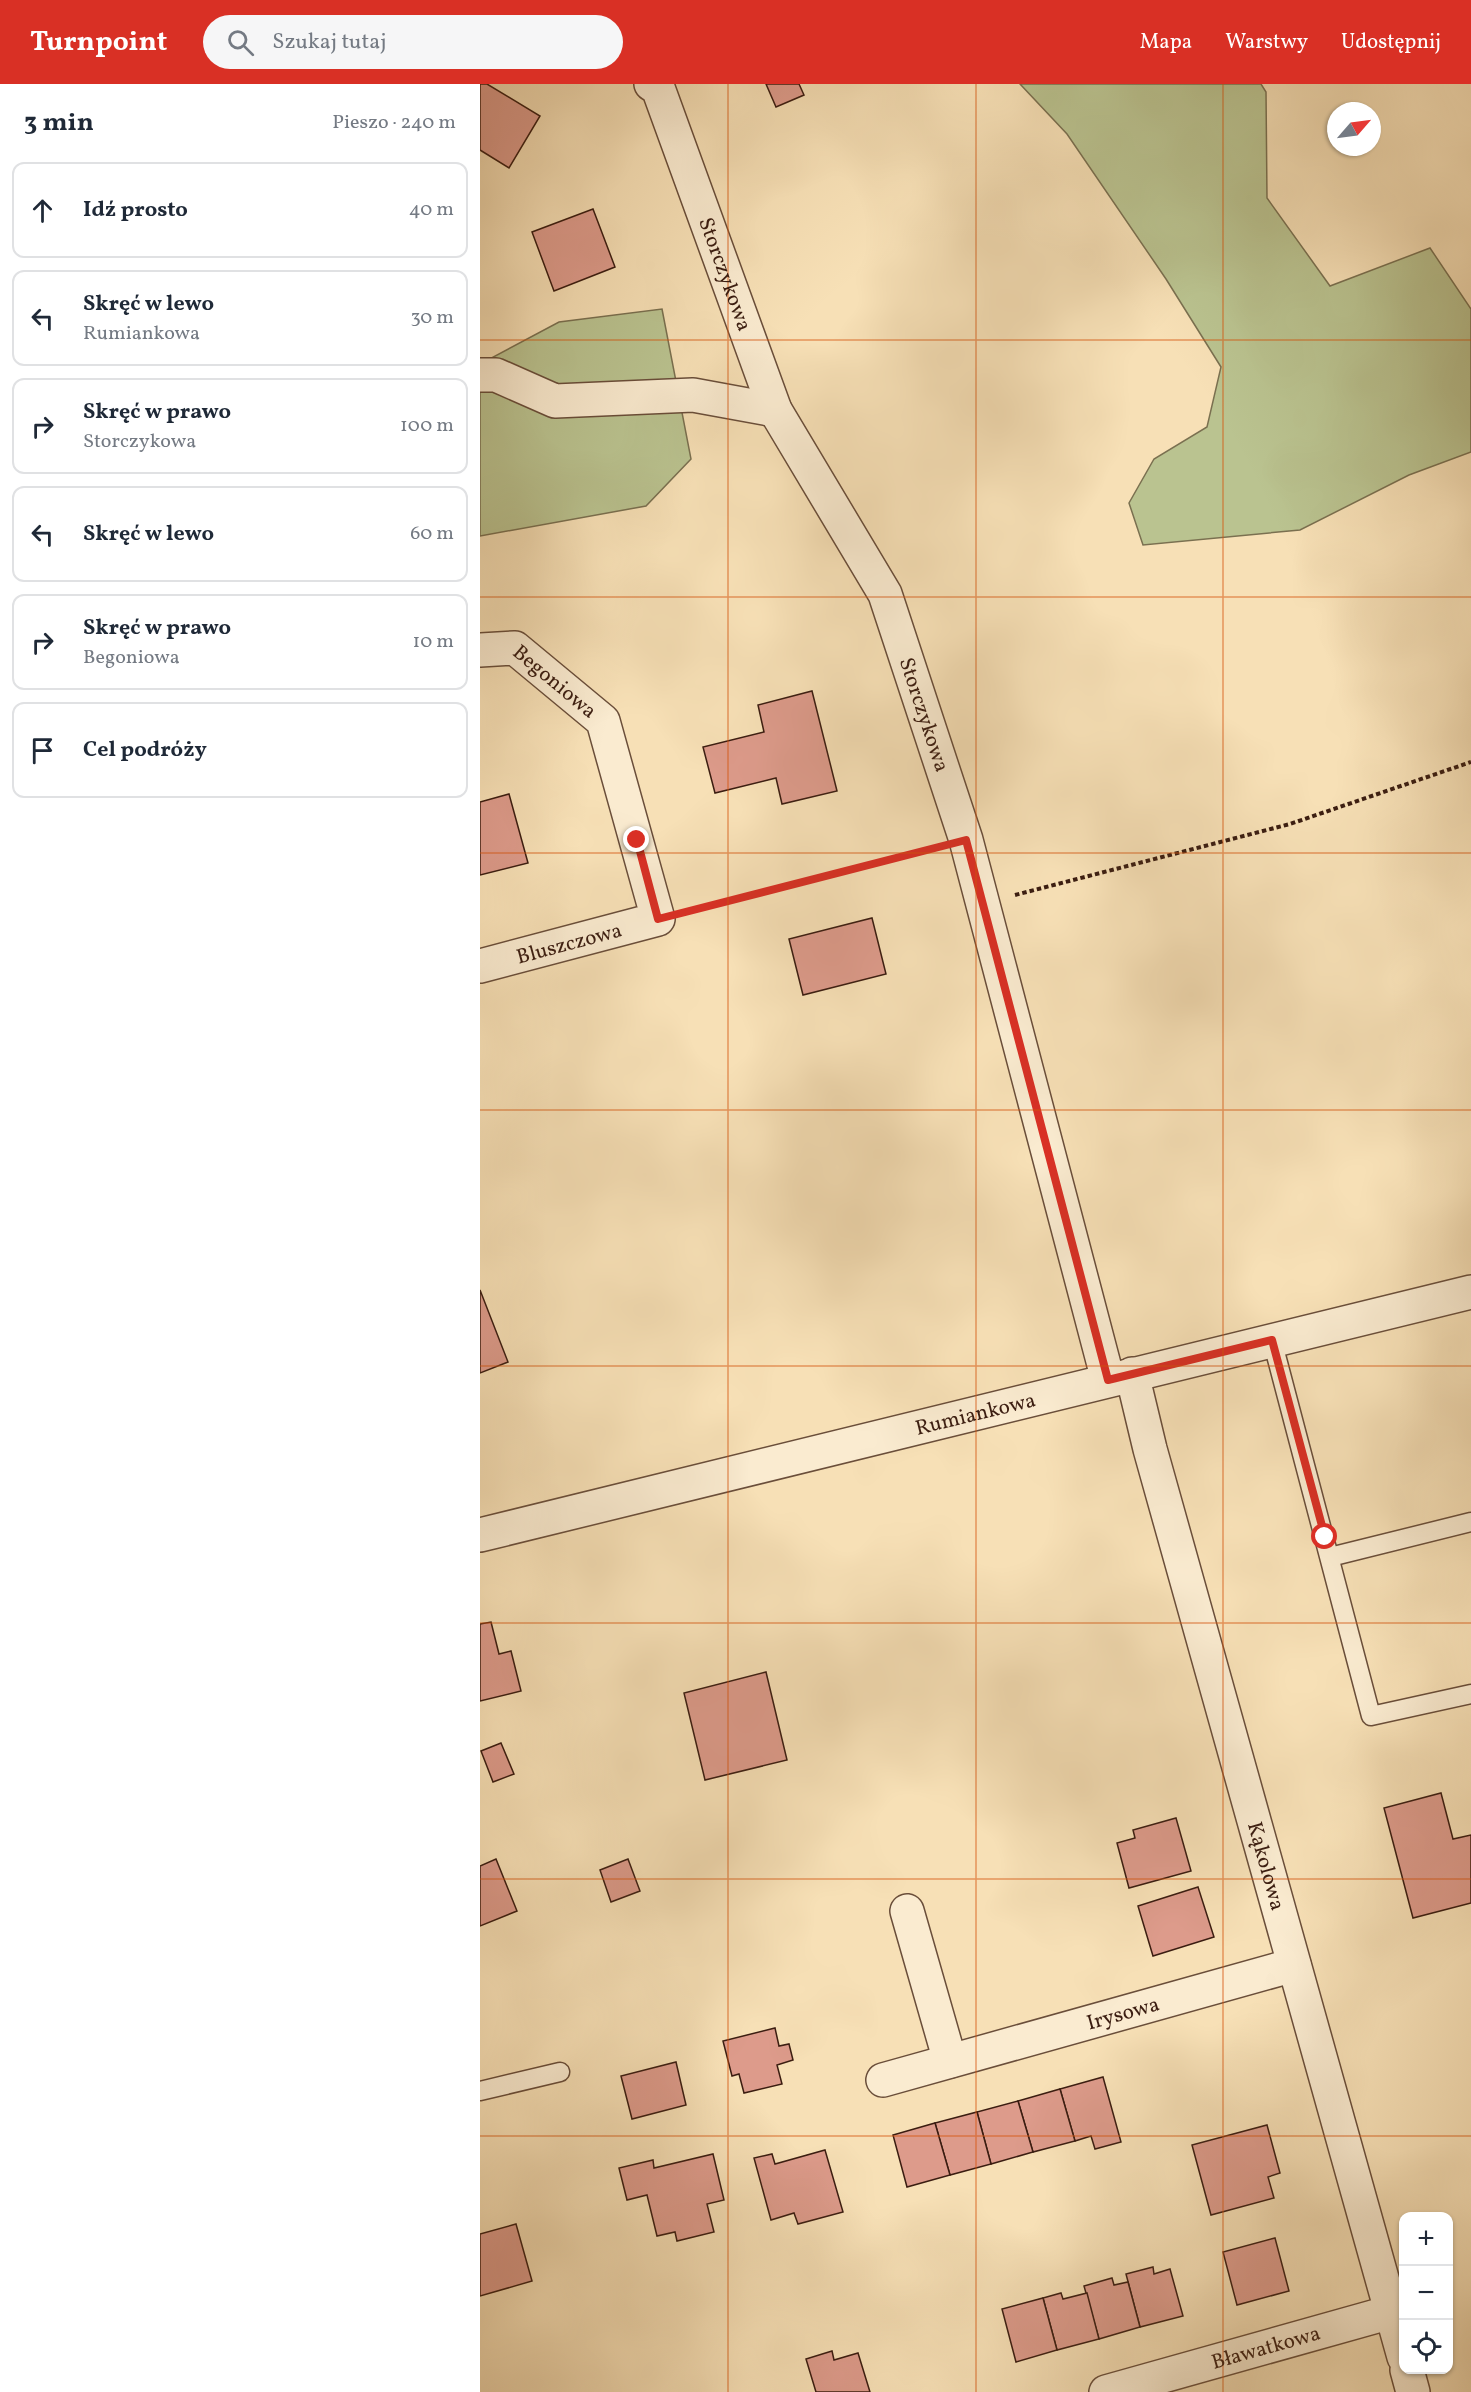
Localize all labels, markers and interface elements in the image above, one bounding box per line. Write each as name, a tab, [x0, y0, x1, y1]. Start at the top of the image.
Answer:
search box	[203, 15, 623, 69]
text: Turnpoint	[30, 23, 167, 62]
icon: search	[224, 26, 257, 59]
text: Szukaj tutaj	[272, 27, 386, 58]
text: Mapa	[1140, 28, 1192, 57]
text: Warstwy	[1225, 28, 1308, 57]
text: Udostępnij	[1341, 28, 1441, 57]
north arrow	[1327, 102, 1381, 156]
text: 3 min	[24, 105, 94, 141]
text: Pieszo · 240 m	[332, 109, 456, 137]
icon: ahead	[26, 194, 59, 227]
text: Idź prosto	[83, 195, 188, 226]
text: 40 m	[409, 196, 454, 224]
street label: Storczykowa	[690, 214, 758, 335]
text: Skręć w lewo	[83, 289, 214, 320]
icon: left	[26, 302, 59, 335]
text: 30 m	[410, 304, 454, 332]
text: Rumiankowa	[83, 320, 200, 348]
text: Skręć w prawo	[83, 397, 231, 428]
icon: right	[26, 410, 59, 443]
text: 100 m	[400, 412, 454, 440]
text: Storczykowa	[83, 428, 196, 456]
icon: left	[26, 518, 59, 551]
text: Skręć w lewo	[83, 519, 214, 550]
text: 60 m	[410, 520, 454, 548]
text: Skręć w prawo	[83, 613, 231, 644]
icon: right	[26, 626, 59, 659]
text: 10 m	[413, 628, 454, 656]
street label: Begoniowa	[506, 639, 602, 726]
text: Begoniowa	[83, 644, 180, 672]
street label: Storczykowa	[891, 654, 956, 776]
icon: arrive	[26, 734, 59, 767]
text: Cel podróży	[83, 735, 207, 766]
route end	[623, 826, 649, 852]
street label: Bluszczowa	[513, 916, 625, 972]
street label: Rumiankowa	[912, 1386, 1039, 1444]
route start	[1311, 1523, 1337, 1549]
street label: Kąkolowa	[1239, 1819, 1291, 1914]
street label: Irysowa	[1083, 1990, 1163, 2038]
map controls	[1399, 2212, 1453, 2374]
button: +	[1399, 2212, 1453, 2266]
button: −	[1399, 2266, 1453, 2320]
street label: Bławatkowa	[1208, 2320, 1324, 2378]
button: locate	[1399, 2320, 1453, 2374]

